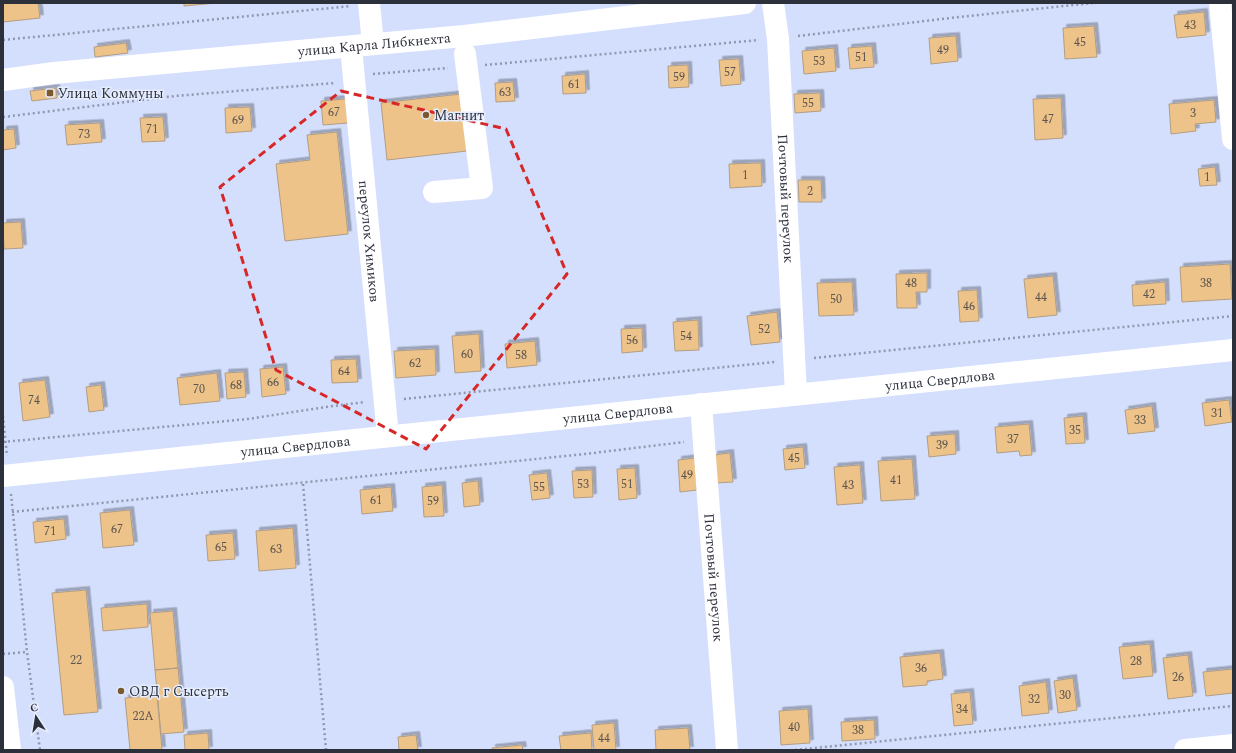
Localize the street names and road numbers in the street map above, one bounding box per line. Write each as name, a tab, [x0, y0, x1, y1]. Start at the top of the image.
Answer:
street label: улица Карла Либкнехта	[296, 27, 452, 62]
street label: Почтовый переулок	[772, 133, 799, 264]
street label: переулок Химиков	[353, 179, 385, 303]
street label: улица Свердлова	[883, 364, 996, 397]
street label: улица Свердлова	[561, 397, 674, 430]
street label: улица Свердлова	[239, 430, 351, 463]
street label: Почтовый переулок	[698, 512, 729, 643]

